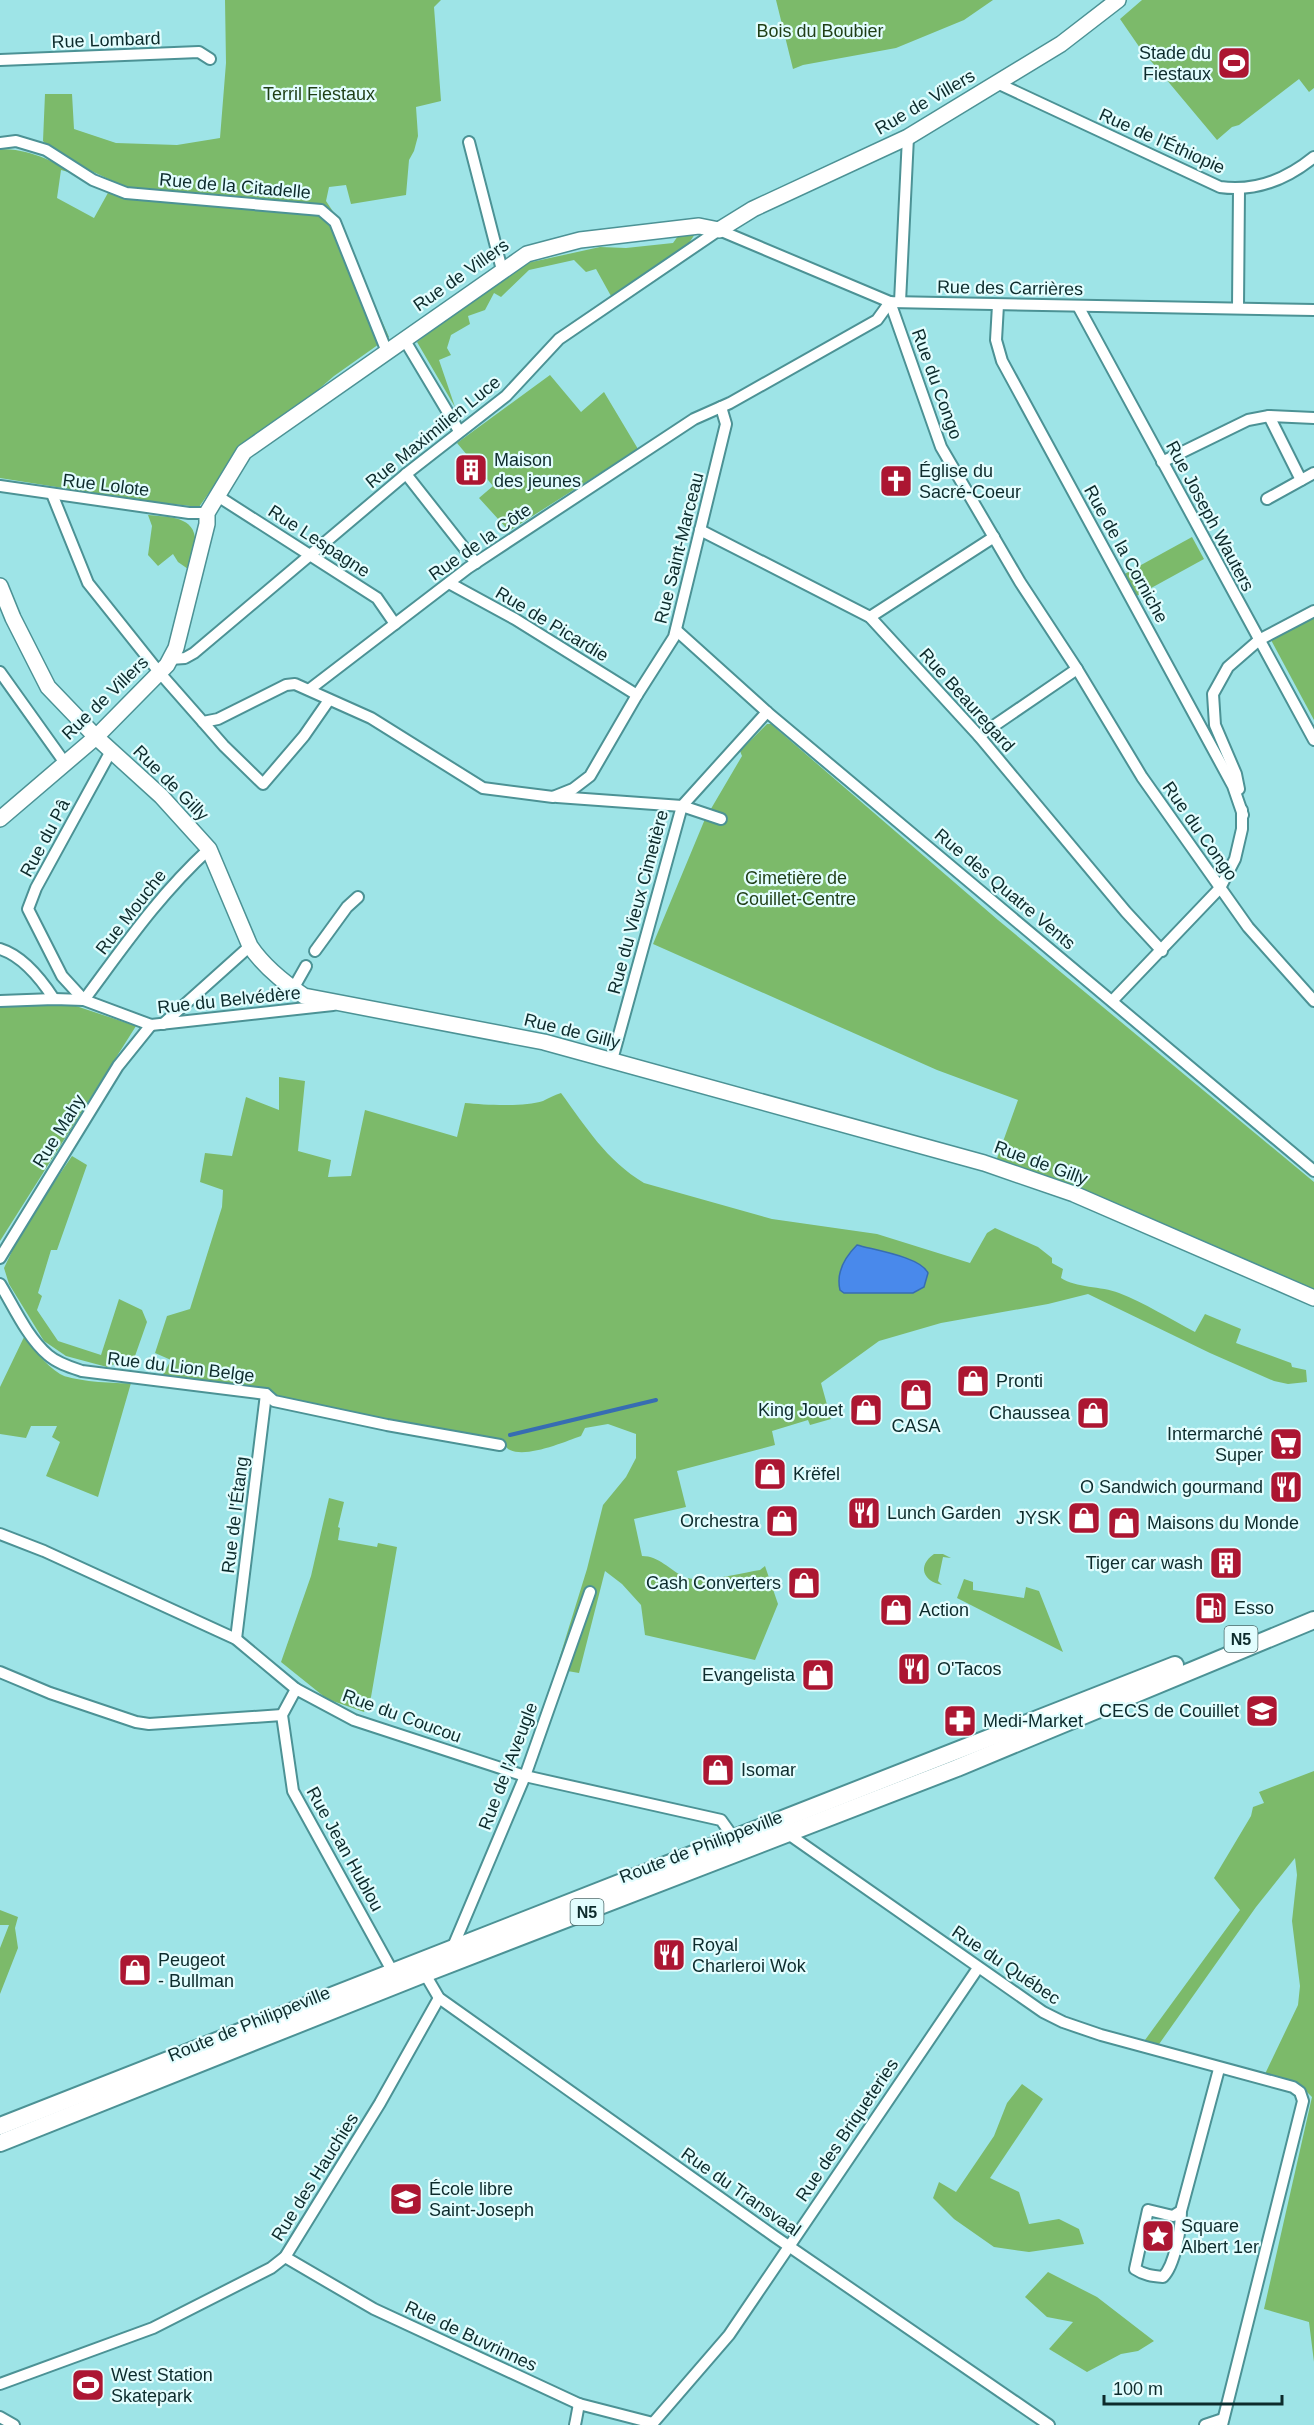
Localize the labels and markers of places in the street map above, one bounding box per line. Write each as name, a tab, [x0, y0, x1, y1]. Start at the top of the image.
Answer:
place label: Stade du Fiestaux	[1139, 43, 1211, 84]
sports icon: Stade du Fiestaux	[1216, 45, 1252, 81]
place label: Maison des jeunes	[494, 450, 581, 491]
building icon: Maison des jeunes	[453, 452, 489, 488]
place label: Église du Sacré-Coeur	[919, 461, 1021, 502]
church icon: Église du Sacré-Coeur	[878, 463, 914, 499]
shop icon: Pronti	[955, 1363, 991, 1399]
place label: Pronti	[996, 1371, 1043, 1391]
shop icon: CASA	[898, 1377, 934, 1413]
shop icon: King Jouet	[848, 1392, 884, 1428]
shop icon: Chaussea	[1075, 1395, 1111, 1431]
place label: King Jouet	[758, 1400, 843, 1420]
place label: Chaussea	[989, 1403, 1071, 1423]
place label: CASA	[891, 1416, 941, 1436]
place label: Intermarché Super	[1167, 1424, 1263, 1465]
supermarket icon: Intermarché Super	[1268, 1426, 1304, 1462]
shop icon: Krëfel	[752, 1456, 788, 1492]
place label: Krëfel	[793, 1464, 840, 1484]
restaurant icon: O Sandwich gourmand	[1268, 1469, 1304, 1505]
place label: O Sandwich gourmand	[1080, 1477, 1263, 1497]
restaurant icon: Lunch Garden	[846, 1495, 882, 1531]
shop icon: JYSK	[1066, 1500, 1102, 1536]
shop icon: Orchestra	[764, 1503, 800, 1539]
place label: Lunch Garden	[887, 1503, 1001, 1523]
shop icon: Maisons du Monde	[1106, 1505, 1142, 1541]
place label: JYSK	[1016, 1508, 1061, 1528]
place label: Orchestra	[680, 1511, 760, 1531]
place label: Maisons du Monde	[1147, 1513, 1299, 1533]
building icon: Tiger car wash	[1208, 1545, 1244, 1581]
place label: Tiger car wash	[1086, 1553, 1203, 1573]
shop icon: Cash Converters	[786, 1565, 822, 1601]
place label: Cash Converters	[646, 1573, 781, 1593]
fuel station icon: Esso	[1193, 1590, 1229, 1626]
shop icon: Action	[878, 1592, 914, 1628]
place label: Esso	[1234, 1598, 1274, 1618]
place label: Action	[919, 1600, 969, 1620]
restaurant icon: O'Tacos	[896, 1651, 932, 1687]
shop icon: Evangelista	[800, 1657, 836, 1693]
place label: O'Tacos	[937, 1659, 1001, 1679]
place label: Evangelista	[702, 1665, 796, 1685]
school or university icon: CECS de Couillet	[1244, 1693, 1280, 1729]
place label: CECS de Couillet	[1099, 1701, 1239, 1721]
pharmacy icon: Medi-Market	[942, 1703, 978, 1739]
place label: Medi-Market	[983, 1711, 1083, 1731]
shop icon: Isomar	[700, 1752, 736, 1788]
place label: Isomar	[741, 1760, 796, 1780]
place label: Royal Charleroi Wok	[692, 1935, 807, 1976]
restaurant icon: Royal Charleroi Wok	[651, 1937, 687, 1973]
place label: Peugeot - Bullman	[158, 1950, 234, 1991]
shop icon: Peugeot - Bullman	[117, 1952, 153, 1988]
place label: École libre Saint-Joseph	[429, 2179, 534, 2220]
school or university icon: École libre Saint-Joseph	[388, 2181, 424, 2217]
place label: Square Albert 1er	[1181, 2216, 1259, 2257]
place icon: Square Albert 1er	[1140, 2218, 1176, 2254]
place label: West Station Skatepark	[111, 2365, 213, 2406]
sports icon: West Station Skatepark	[70, 2367, 106, 2403]

